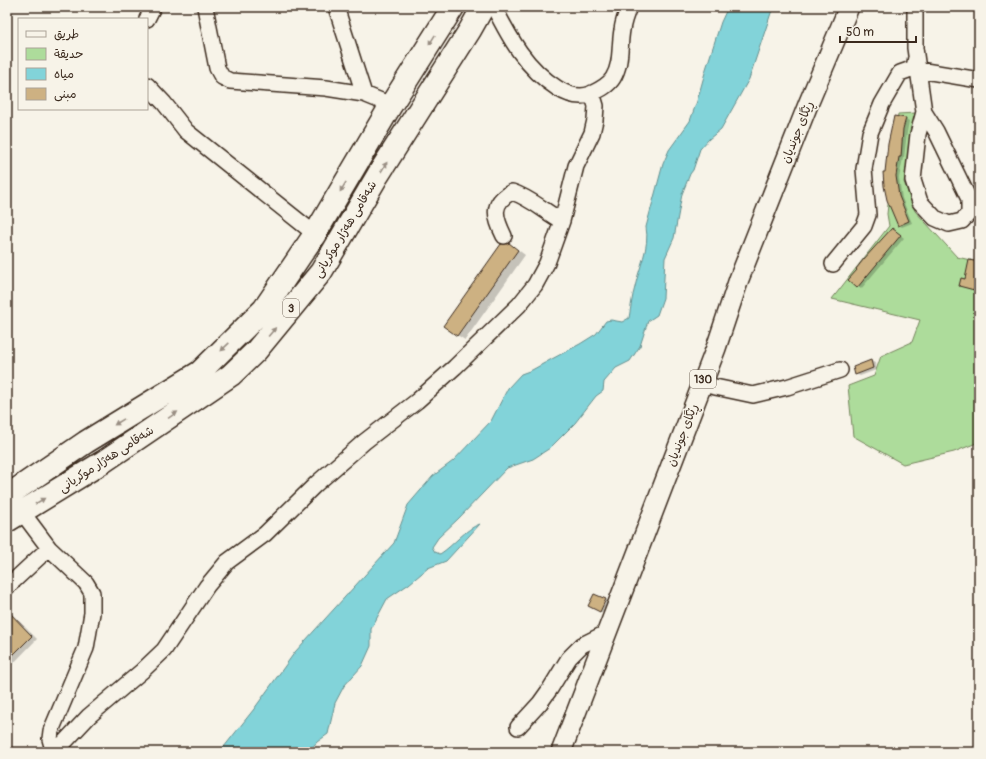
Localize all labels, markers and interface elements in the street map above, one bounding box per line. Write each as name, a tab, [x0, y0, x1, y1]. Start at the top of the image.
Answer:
legend	[18, 18, 148, 110]
scale bar	[840, 18, 916, 44]
text: 50 m	[846, 25, 874, 40]
text: طريق	[54, 27, 79, 42]
one-way arrow	[428, 35, 436, 45]
text: حديقة	[54, 47, 83, 62]
text: مياه	[54, 67, 74, 82]
text: مبنى	[54, 87, 77, 102]
street label: ڕێگای جوندیان	[778, 99, 819, 166]
one-way arrow	[380, 161, 387, 173]
street label: شەقامی ھەژار موکریانی	[311, 178, 380, 280]
one-way arrow	[339, 182, 347, 192]
road number: 3	[283, 299, 299, 317]
one-way arrow	[267, 327, 276, 337]
one-way arrow	[220, 342, 230, 352]
road number: 130	[690, 370, 716, 388]
street label: ڕێگای جوندیان	[664, 402, 703, 469]
one-way arrow	[167, 411, 178, 419]
one-way arrow	[113, 418, 125, 425]
street label: شەقامی ھەژار موکریانی	[56, 423, 157, 496]
one-way arrow	[34, 498, 46, 505]

